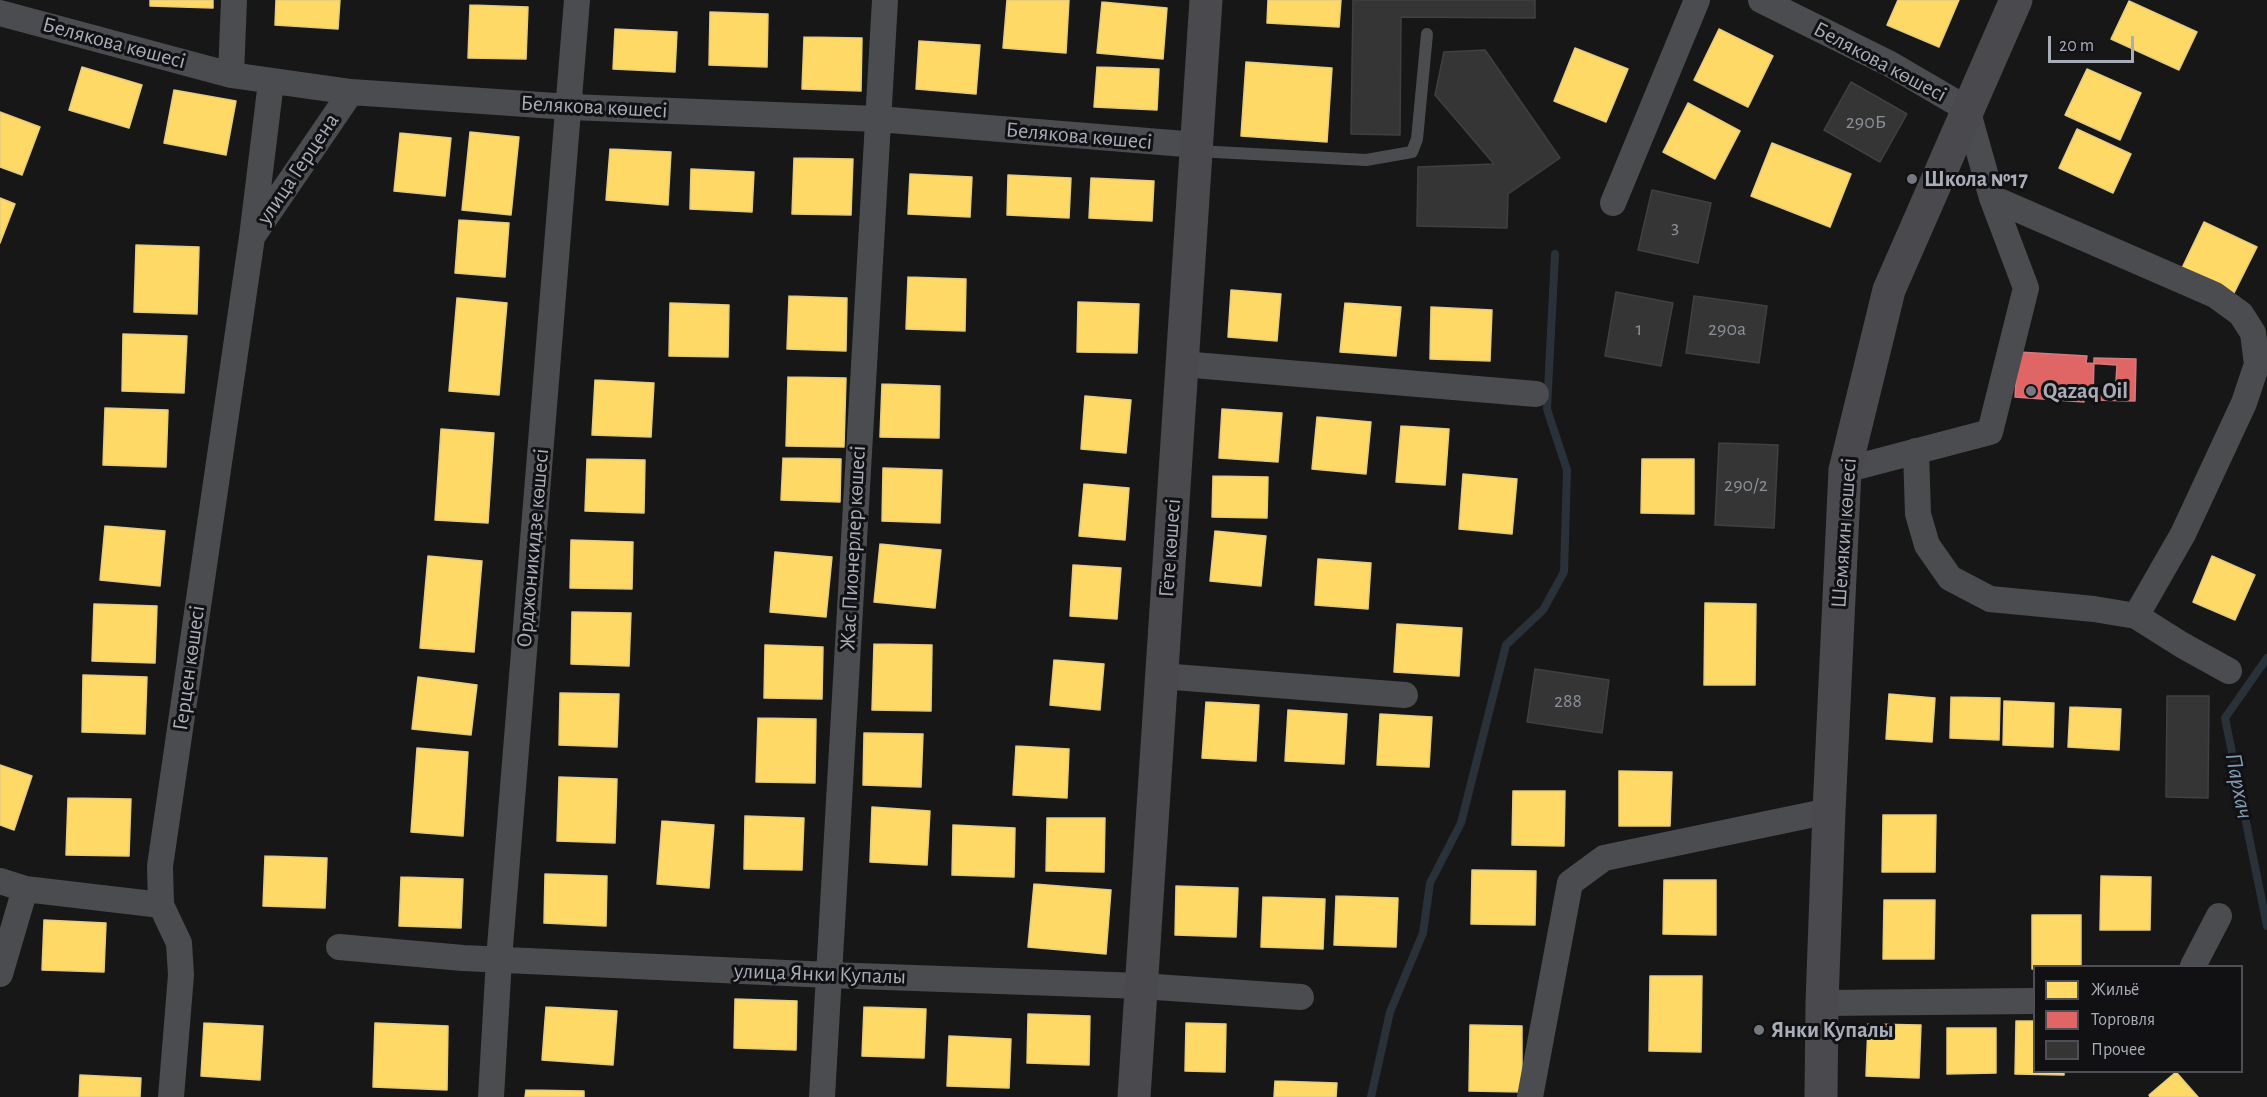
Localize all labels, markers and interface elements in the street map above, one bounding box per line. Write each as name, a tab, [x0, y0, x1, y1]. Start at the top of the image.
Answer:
street label: Белякова көшесі	[40, 11, 188, 75]
street label: Белякова көшесі	[1809, 16, 1951, 108]
scale bar	[2051, 24, 2136, 62]
text: 20 m	[2059, 37, 2094, 55]
street label: Белякова көшесі	[520, 90, 668, 124]
street label: улица Герцена	[251, 108, 345, 230]
house number: 290Б	[1846, 110, 1886, 134]
street label: Белякова көшесі	[1005, 116, 1153, 156]
place label: Школа №17	[1924, 166, 2028, 192]
marker: Школа №17	[1905, 172, 1919, 186]
house number: 3	[1671, 215, 1679, 239]
house number: 1	[1636, 317, 1642, 341]
house number: 290а	[1708, 317, 1746, 341]
place label: Qazaq Oil	[2043, 378, 2128, 404]
marker: Qazaq Oil	[2024, 384, 2038, 398]
street label: Жас Пионерлер көшесі	[834, 445, 872, 651]
street label: Орджоникидзе көшесі	[511, 447, 555, 649]
street label: Шемякин көшесі	[1826, 457, 1862, 609]
house number: 290/2	[1724, 473, 1768, 497]
street label: Гёте көшесі	[1153, 498, 1187, 598]
street label: Герцен көшесі	[167, 604, 211, 732]
house number: 288	[1554, 689, 1582, 713]
water label: Пархач	[2219, 751, 2259, 821]
street label: улица Янки Купалы	[734, 958, 906, 990]
legend	[2033, 965, 2243, 1073]
text: Жильё	[2091, 981, 2139, 999]
text: Торговля	[2091, 1011, 2155, 1029]
place label: Янки Купалы	[1771, 1017, 1894, 1043]
marker: Янки Купалы	[1752, 1023, 1766, 1037]
text: Прочее	[2091, 1041, 2146, 1059]

